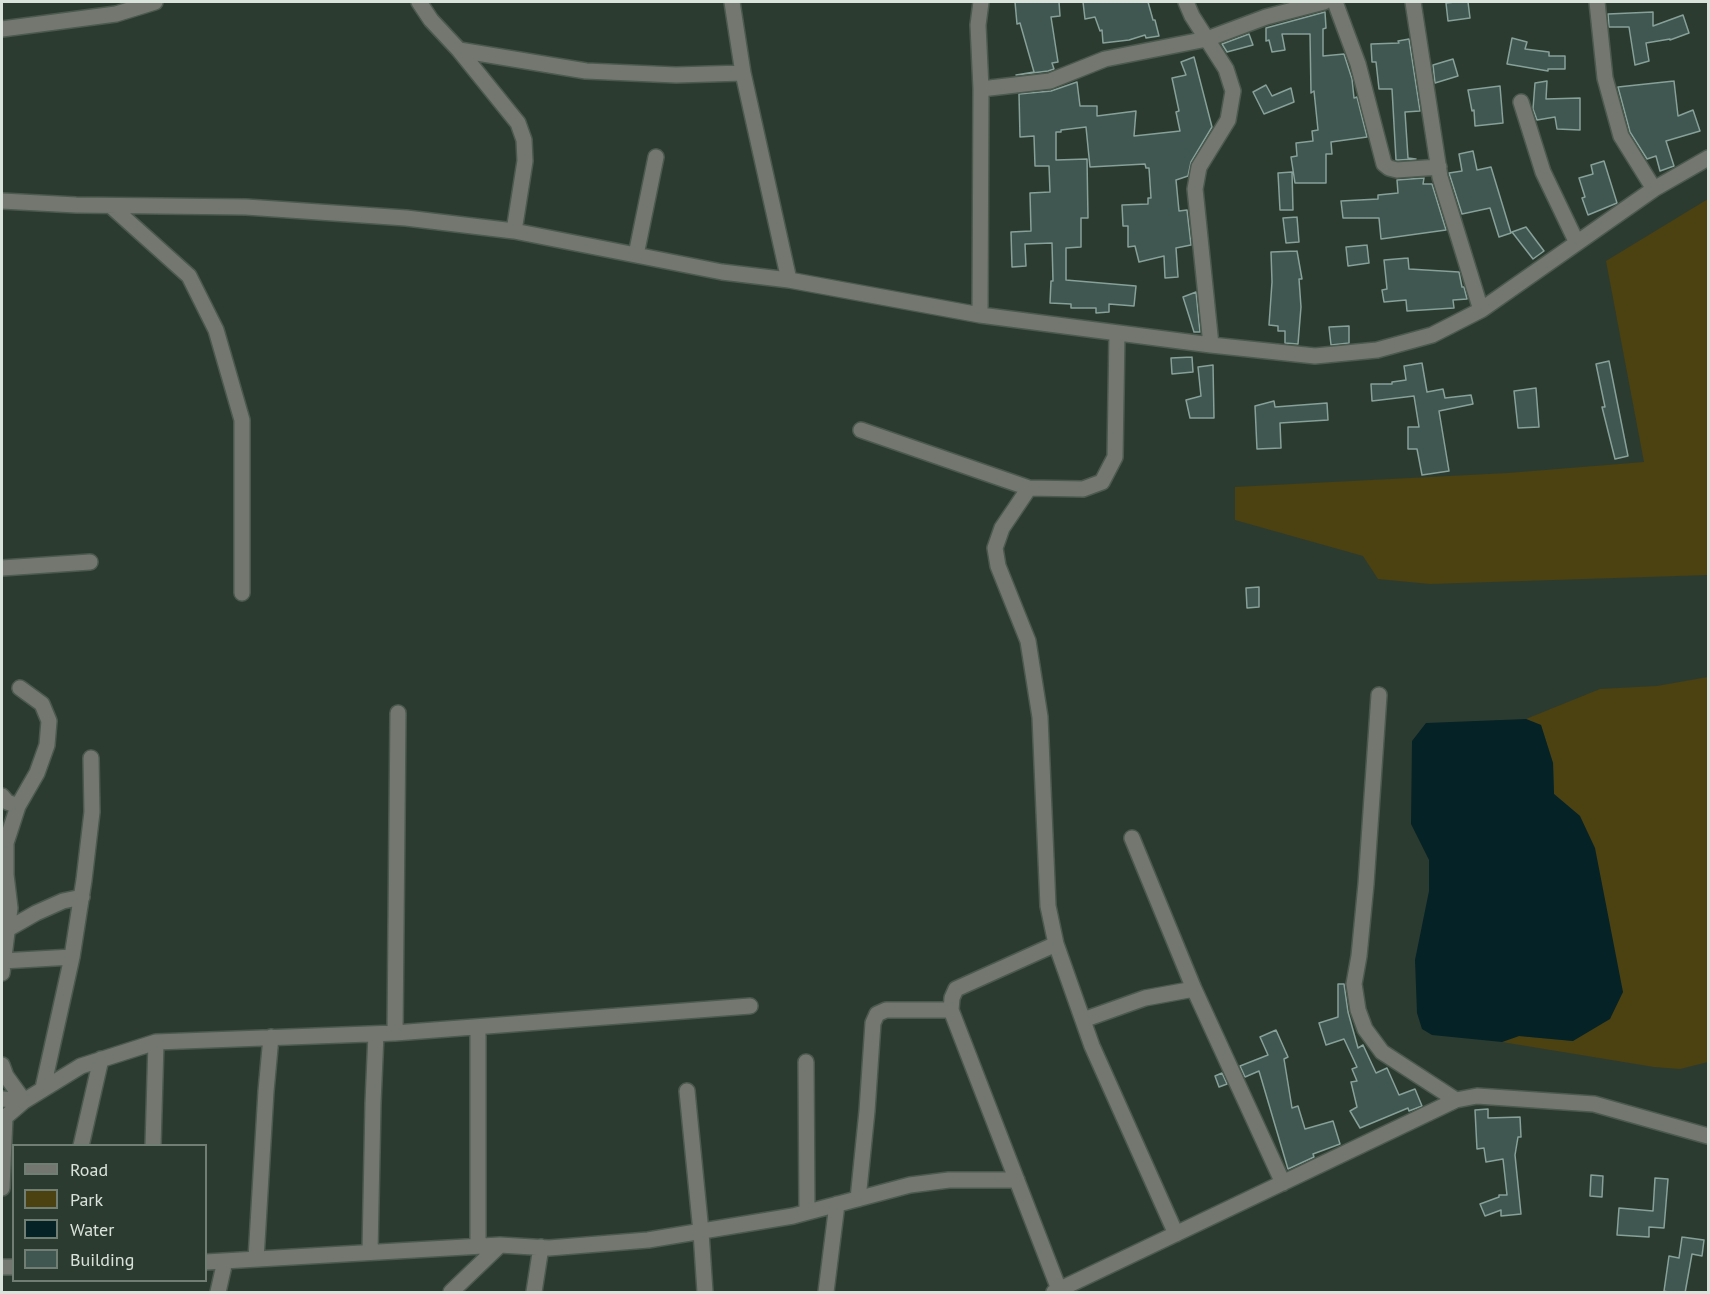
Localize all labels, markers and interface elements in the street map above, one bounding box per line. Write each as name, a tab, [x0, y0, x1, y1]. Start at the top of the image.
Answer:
legend	[12, 1144, 207, 1282]
text: Road	[70, 1158, 108, 1181]
text: Park	[70, 1188, 103, 1211]
text: Water	[70, 1218, 114, 1241]
text: Building	[70, 1248, 134, 1271]

